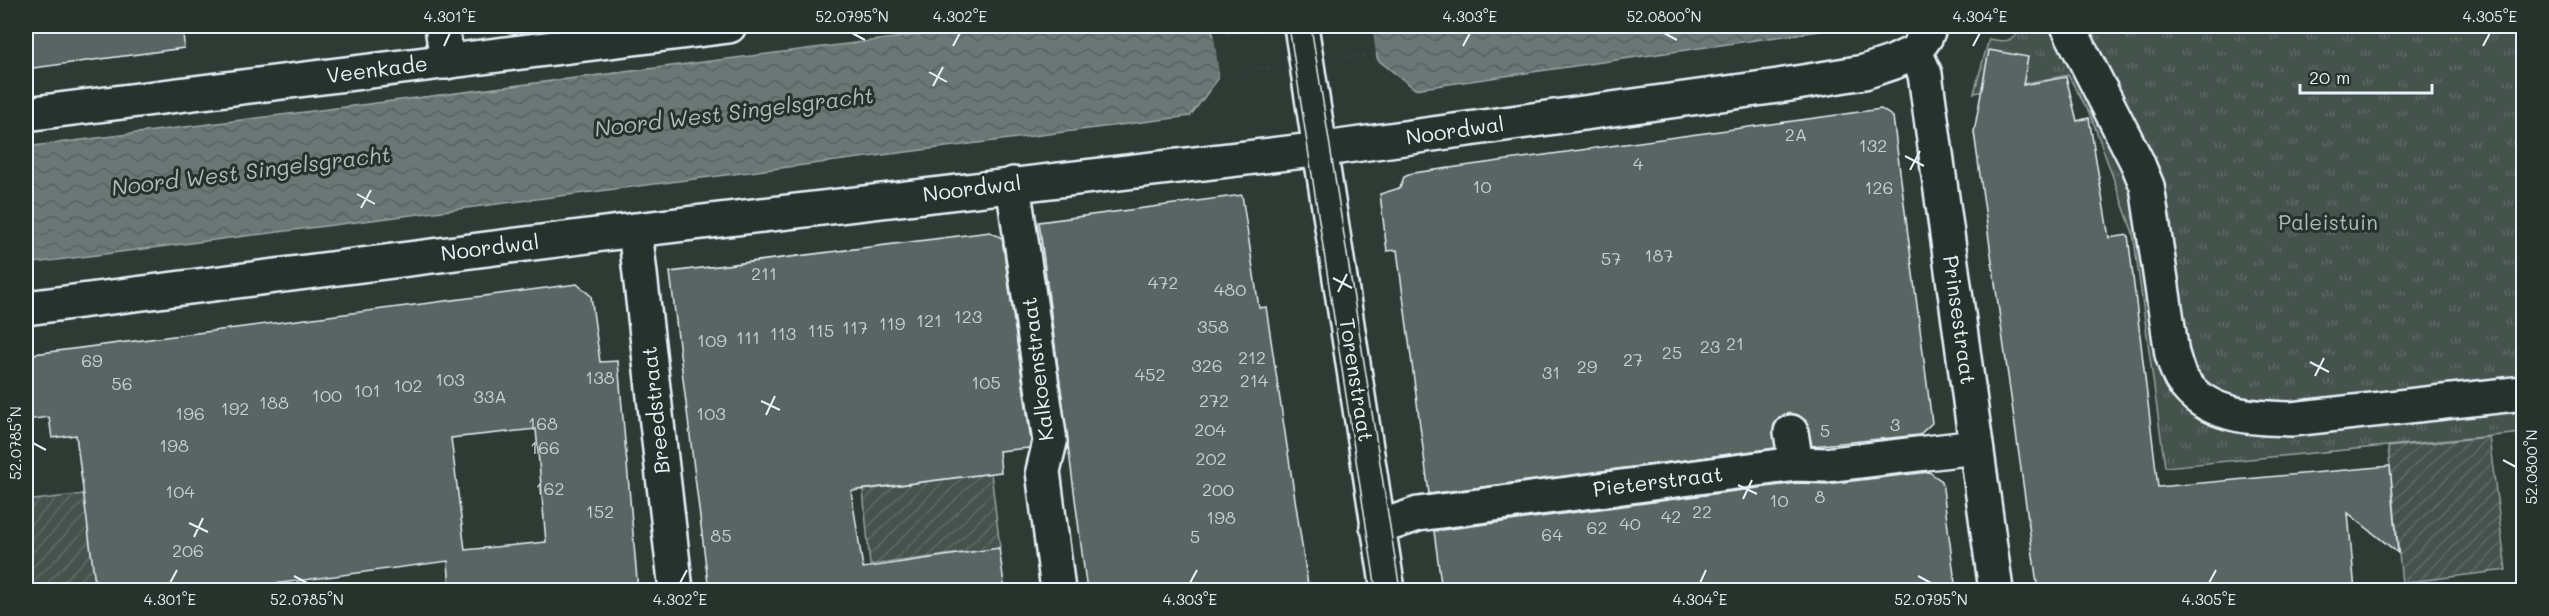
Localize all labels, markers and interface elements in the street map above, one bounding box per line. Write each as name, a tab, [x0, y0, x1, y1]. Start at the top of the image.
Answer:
text: 4.301°E	[424, 6, 477, 26]
text: 52.0795°N	[815, 6, 889, 26]
text: 4.302°E	[933, 6, 987, 26]
text: 4.303°E	[1443, 6, 1498, 26]
text: 52.0800°N	[1626, 6, 1702, 26]
text: 4.304°E	[1953, 6, 2008, 26]
text: 4.305°E	[2463, 6, 2518, 26]
street label: Veenkade	[325, 49, 429, 88]
scale bar	[2300, 57, 2432, 95]
text: 20 m	[2309, 65, 2350, 89]
water label: Noord West Singelsgracht	[593, 80, 875, 143]
street label: Noordwal	[1404, 109, 1506, 150]
house number: 2A	[1785, 122, 1807, 146]
house number: 132	[1859, 133, 1887, 157]
water label: Noord West Singelsgracht	[110, 139, 392, 202]
house number: 4	[1633, 151, 1644, 175]
street label: Noordwal	[921, 168, 1023, 207]
house number: 10	[1472, 174, 1492, 198]
house number: 126	[1865, 175, 1893, 199]
park label: Paleistuin	[2278, 208, 2378, 235]
street label: Noordwal	[439, 227, 541, 266]
house number: 187	[1645, 243, 1673, 267]
house number: 57	[1601, 246, 1621, 270]
street label: Prinsestraat	[1938, 254, 1983, 386]
house number: 211	[751, 261, 777, 285]
house number: 472	[1148, 270, 1178, 294]
house number: 480	[1214, 277, 1246, 301]
street label: Kalkoenstraat	[1014, 296, 1059, 443]
house number: 123	[954, 304, 982, 328]
house number: 121	[916, 308, 942, 332]
house number: 119	[879, 311, 906, 335]
house number: 358	[1197, 314, 1229, 338]
house number: 117	[842, 315, 868, 339]
street label: Torenstraat	[1334, 316, 1381, 443]
house number: 115	[808, 318, 834, 342]
house number: 113	[770, 321, 796, 345]
house number: 111	[736, 325, 760, 349]
house number: 109	[697, 328, 727, 352]
house number: 21	[1726, 331, 1744, 355]
house number: 23	[1700, 334, 1720, 358]
house number: 25	[1662, 340, 1682, 364]
street label: Breedstraat	[634, 345, 675, 475]
house number: 212	[1238, 345, 1266, 369]
house number: 27	[1623, 347, 1643, 371]
house number: 69	[81, 348, 103, 372]
house number: 326	[1191, 353, 1223, 377]
house number: 29	[1577, 354, 1598, 378]
house number: 31	[1542, 360, 1560, 384]
house number: 452	[1134, 362, 1166, 386]
house number: 138	[585, 365, 615, 389]
house number: 103	[435, 367, 465, 391]
house number: 214	[1240, 368, 1269, 392]
house number: 105	[971, 370, 1001, 394]
house number: 56	[111, 371, 133, 395]
house number: 102	[393, 373, 423, 397]
house number: 101	[353, 378, 381, 402]
house number: 100	[312, 383, 342, 407]
house number: 33A	[473, 384, 507, 408]
house number: 272	[1199, 388, 1229, 412]
house number: 188	[259, 390, 289, 414]
house number: 192	[221, 396, 249, 420]
house number: 196	[175, 401, 205, 425]
house number: 103	[696, 401, 726, 425]
text: 52.0785°N	[5, 406, 25, 480]
house number: 168	[528, 411, 558, 435]
house number: 3	[1890, 412, 1900, 436]
house number: 204	[1194, 417, 1226, 441]
house number: 5	[1820, 418, 1830, 442]
text: 52.0800°N	[2521, 429, 2541, 505]
house number: 198	[159, 433, 189, 457]
house number: 166	[530, 435, 560, 459]
house number: 202	[1195, 446, 1227, 470]
street label: Pieterstraat	[1591, 459, 1724, 502]
house number: 162	[536, 476, 564, 500]
house number: 200	[1202, 477, 1234, 501]
house number: 104	[165, 479, 195, 503]
house number: 8	[1815, 484, 1826, 508]
house number: 10	[1769, 488, 1789, 512]
house number: 152	[586, 499, 614, 523]
house number: 22	[1692, 499, 1712, 523]
house number: 42	[1661, 504, 1681, 528]
house number: 198	[1206, 505, 1236, 529]
house number: 40	[1619, 511, 1641, 535]
house number: 62	[1587, 515, 1607, 539]
house number: 64	[1541, 522, 1563, 546]
house number: 85	[710, 523, 732, 547]
house number: 5	[1190, 524, 1200, 548]
house number: 206	[172, 538, 204, 562]
text: 4.301°E	[144, 589, 197, 609]
text: 52.0785°N	[270, 589, 344, 609]
text: 4.302°E	[653, 589, 707, 609]
text: 4.303°E	[1163, 589, 1218, 609]
text: 4.304°E	[1673, 589, 1728, 609]
text: 52.0795°N	[1894, 589, 1968, 609]
text: 4.305°E	[2182, 589, 2237, 609]

